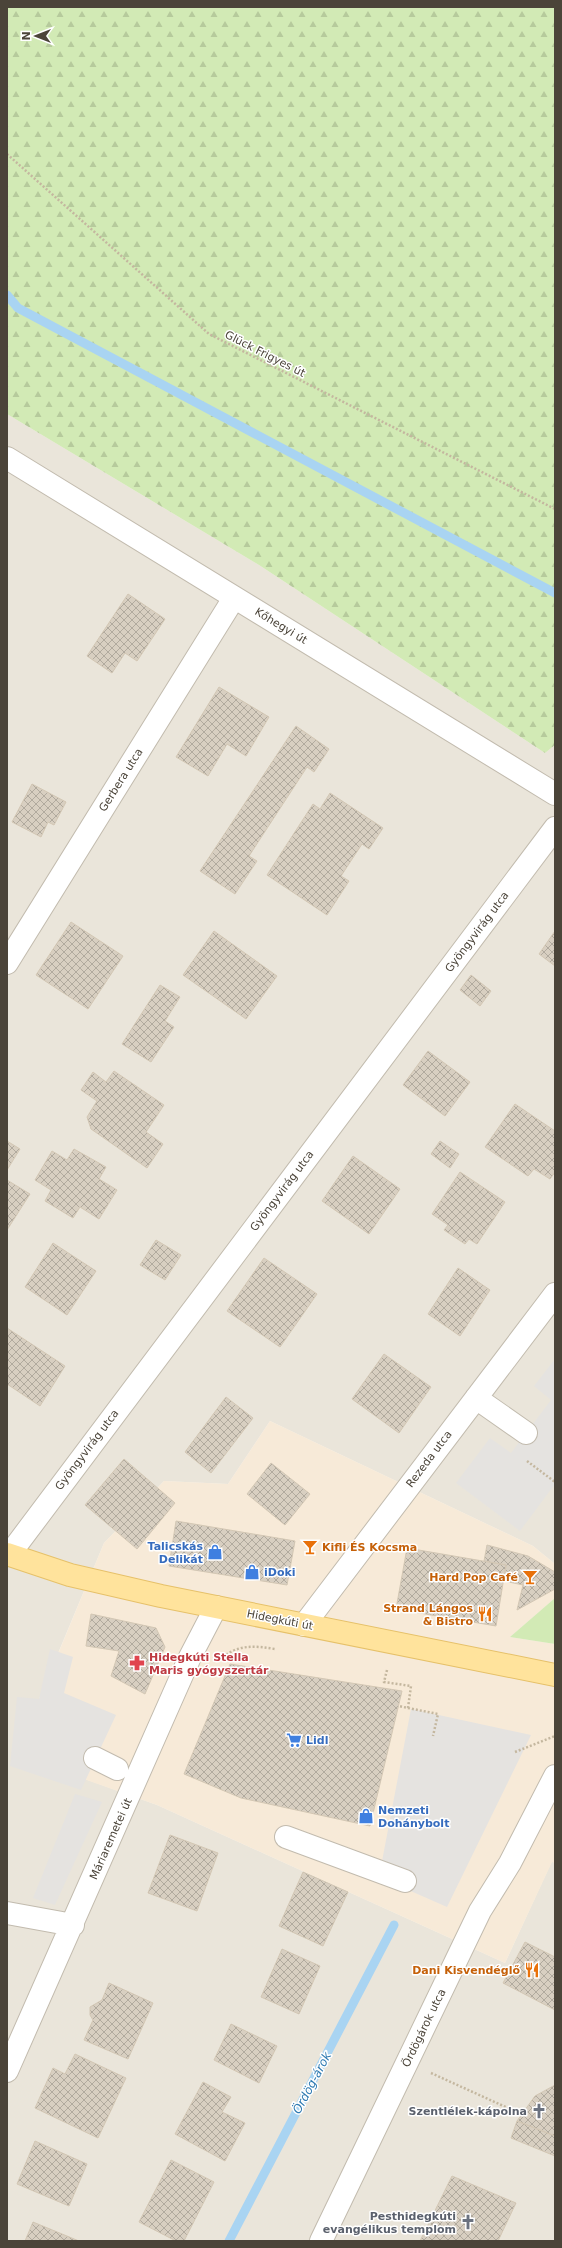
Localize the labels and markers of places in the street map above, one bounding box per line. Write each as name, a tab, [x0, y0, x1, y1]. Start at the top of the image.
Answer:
bar icon: Kifli ÉS Kocsma	[301, 1538, 319, 1556]
place label: Talicskás Delikát	[148, 1540, 203, 1566]
place label: Kifli ÉS Kocsma	[322, 1541, 417, 1554]
shop icon: Talicskás Delikát	[206, 1543, 224, 1561]
shop icon: iDoki	[243, 1563, 261, 1581]
place label: iDoki	[264, 1566, 296, 1579]
bar icon: Hard Pop Café	[521, 1568, 539, 1586]
place label: Hard Pop Café	[429, 1571, 518, 1584]
place label: Strand Lángos & Bistro	[383, 1602, 473, 1628]
restaurant icon: Strand Lángos & Bistro	[476, 1605, 494, 1623]
place label: Hidegkúti Stella Maris gyógyszertár	[149, 1651, 269, 1677]
pharmacy icon: Hidegkúti Stella Maris gyógyszertár	[128, 1654, 146, 1672]
supermarket icon: Lidl	[285, 1731, 303, 1749]
place label: Lidl	[306, 1734, 328, 1747]
place label: Nemzeti Dohánybolt	[378, 1804, 449, 1830]
shop icon: Nemzeti Dohánybolt	[357, 1807, 375, 1825]
restaurant icon: Dani Kisvendéglő	[523, 1961, 541, 1979]
place label: Dani Kisvendéglő	[412, 1964, 520, 1977]
church icon: Szentlélek-kápolna	[530, 2102, 548, 2120]
place label: Szentlélek-kápolna	[409, 2105, 527, 2118]
place label: Pesthidegkúti evangélikus templom	[323, 2210, 456, 2236]
church icon: Pesthidegkúti evangélikus templom	[459, 2213, 477, 2231]

